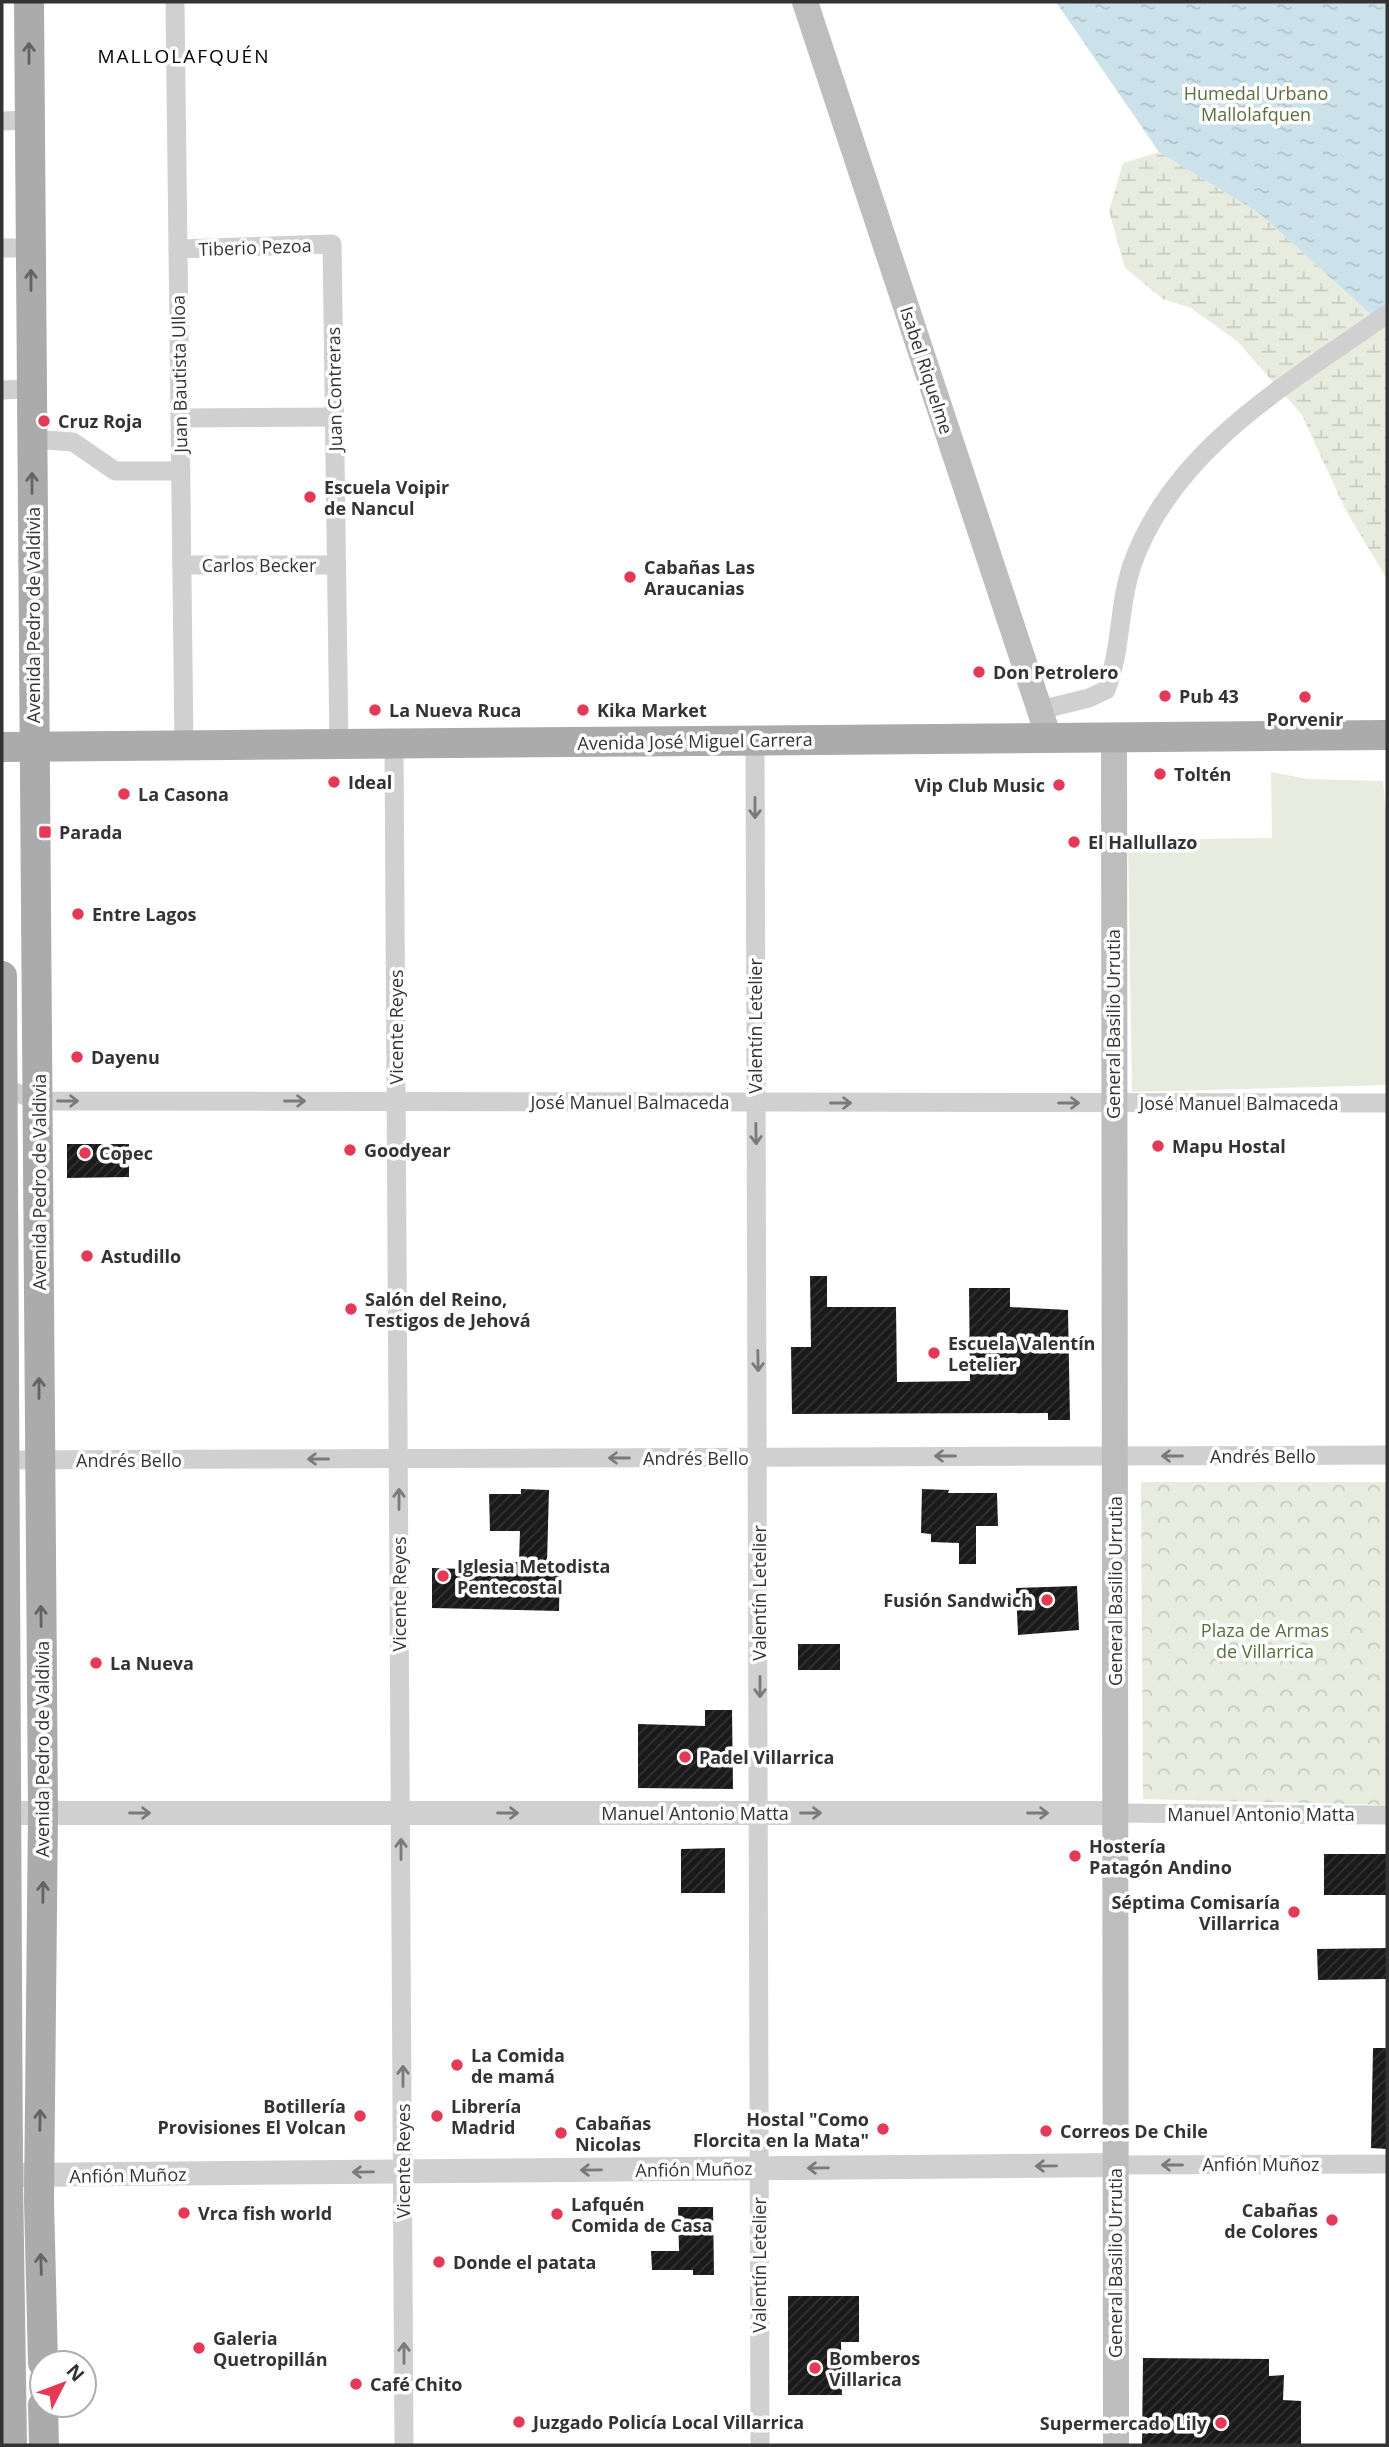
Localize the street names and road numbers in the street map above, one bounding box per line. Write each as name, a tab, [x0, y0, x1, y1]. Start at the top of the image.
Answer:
street label: Tiberio Pezoa	[198, 233, 312, 261]
street label: Juan Bautista Ulloa	[166, 295, 192, 455]
street label: Isabel Riquelme	[895, 303, 959, 437]
street label: Juan Contreras	[321, 326, 347, 454]
street label: Avenida Pedro de Valdivia	[21, 507, 45, 723]
street label: Carlos Becker	[202, 553, 317, 577]
street label: Avenida José Miguel Carrera	[577, 727, 813, 755]
street label: General Basilio Urrutia	[1101, 929, 1125, 1119]
street label: Valentín Letelier	[743, 958, 767, 1094]
street label: Vicente Reyes	[384, 969, 408, 1085]
street label: Avenida Pedro de Valdivia	[27, 1074, 51, 1290]
street label: José Manuel Balmaceda	[528, 1090, 730, 1114]
street label: José Manuel Balmaceda	[1137, 1091, 1339, 1115]
street label: Andrés Bello	[1210, 1444, 1316, 1468]
street label: Andrés Bello	[643, 1446, 749, 1470]
street label: Andrés Bello	[76, 1448, 182, 1472]
street label: General Basilio Urrutia	[1103, 1496, 1127, 1686]
street label: Valentín Letelier	[747, 1525, 771, 1661]
street label: Vicente Reyes	[387, 1536, 411, 1652]
street label: Avenida Pedro de Valdivia	[30, 1641, 54, 1857]
street label: Manuel Antonio Matta	[601, 1801, 789, 1825]
street label: Manuel Antonio Matta	[1167, 1802, 1355, 1826]
street label: Vicente Reyes	[391, 2103, 415, 2219]
street label: Anfión Muñoz	[1202, 2152, 1320, 2176]
street label: Anfión Muñoz	[635, 2156, 753, 2182]
street label: Anfión Muñoz	[69, 2162, 187, 2188]
street label: General Basilio Urrutia	[1103, 2168, 1127, 2358]
street label: Valentín Letelier	[747, 2197, 771, 2333]

